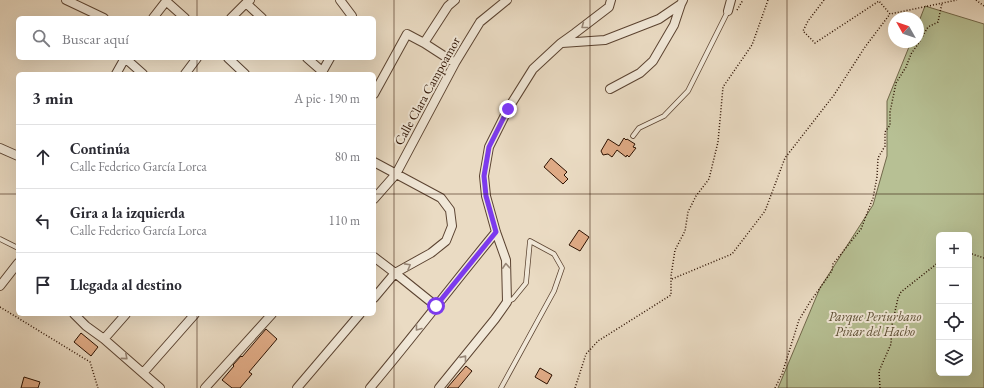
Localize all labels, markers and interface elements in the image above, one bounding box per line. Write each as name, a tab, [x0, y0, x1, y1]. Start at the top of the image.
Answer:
north arrow	[888, 12, 924, 48]
search box	[16, 16, 376, 60]
one-way arrow	[581, 22, 588, 29]
icon: search	[30, 27, 52, 49]
text: Buscar aquí	[62, 29, 129, 48]
street label: Calle Clara Campoamor	[390, 33, 464, 148]
text: 3 min	[32, 87, 73, 109]
text: A pie · 190 m	[294, 90, 360, 107]
route end	[499, 100, 517, 118]
text: Continúa	[70, 139, 130, 158]
icon: ahead	[32, 146, 54, 168]
text: 80 m	[335, 148, 360, 165]
text: Calle Federico García Lorca	[70, 158, 207, 175]
text: Gira a la izquierda	[70, 203, 185, 222]
icon: left	[32, 210, 54, 232]
text: 110 m	[329, 212, 360, 229]
text: Calle Federico García Lorca	[70, 222, 207, 239]
map controls	[936, 232, 972, 376]
button: +	[936, 232, 972, 268]
one-way arrow	[404, 263, 411, 271]
one-way arrow	[502, 263, 511, 269]
button: −	[936, 268, 972, 304]
icon: arrive	[32, 274, 54, 296]
text: Llegada al destino	[70, 275, 182, 294]
route start	[427, 297, 445, 315]
button: locate	[936, 304, 972, 340]
park label: Parque Periurbano Pinar del Hacho	[828, 308, 922, 340]
one-way arrow	[416, 324, 423, 331]
button: layers	[936, 340, 972, 376]
one-way arrow	[120, 352, 128, 360]
one-way arrow	[459, 355, 466, 362]

